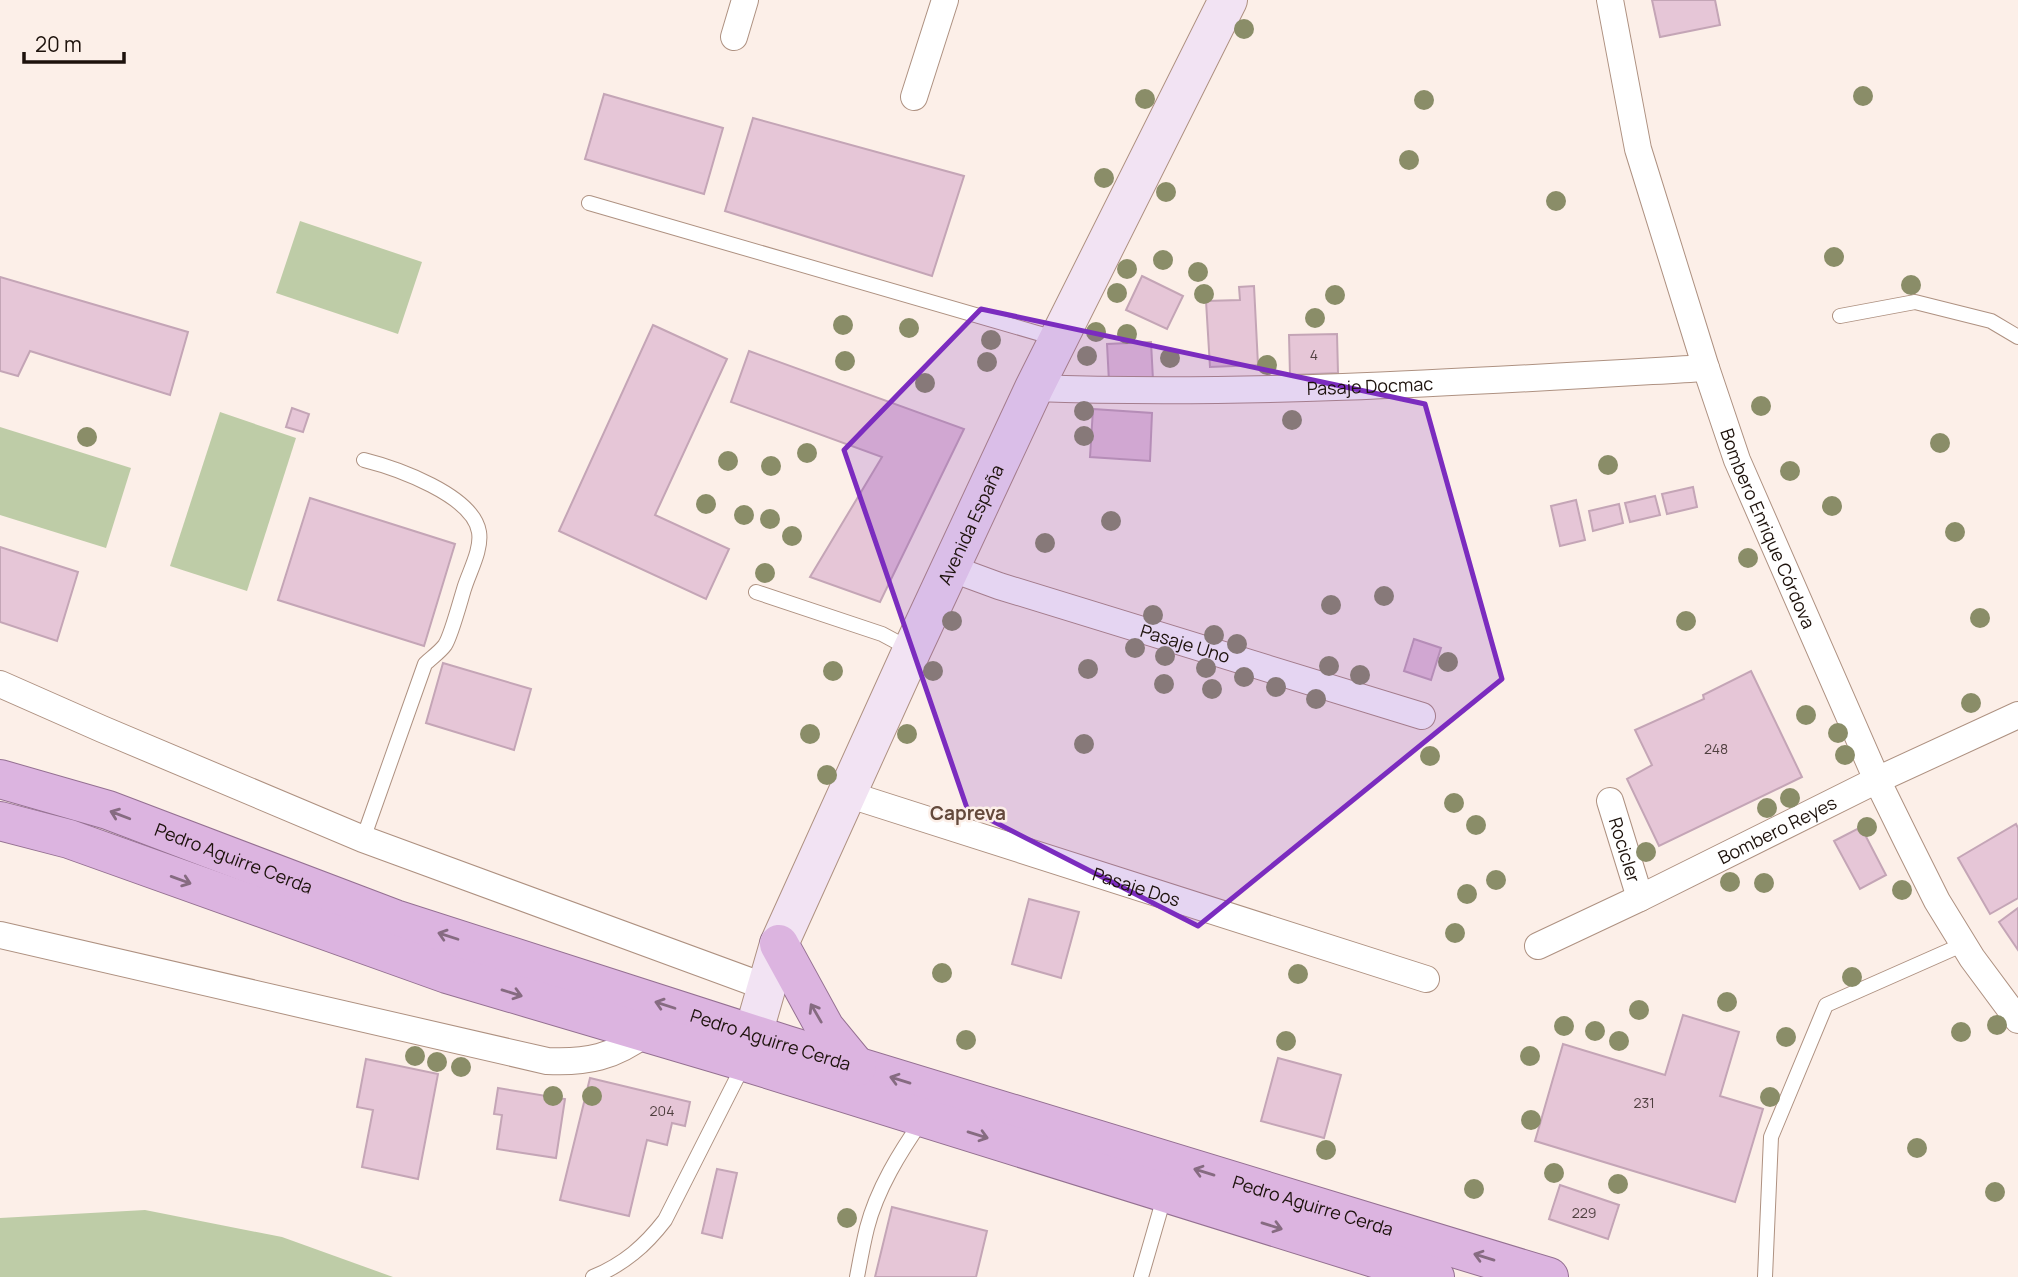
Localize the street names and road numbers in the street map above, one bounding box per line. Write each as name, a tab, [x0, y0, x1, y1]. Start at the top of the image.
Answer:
street label: Pasaje Docmac	[1306, 371, 1434, 400]
street label: Bombero Enrique Córdova	[1715, 425, 1821, 632]
street label: Avenida España	[932, 460, 1009, 588]
street label: Pasaje Uno	[1137, 618, 1233, 668]
street label: Bombero Reyes	[1714, 790, 1841, 869]
street label: Rocicler	[1604, 814, 1647, 886]
street label: Pedro Aguirre Cerda	[152, 817, 316, 899]
street label: Pasaje Dos	[1090, 861, 1183, 912]
street label: Pedro Aguirre Cerda	[688, 1003, 854, 1076]
street label: Pedro Aguirre Cerda	[1230, 1169, 1396, 1241]

